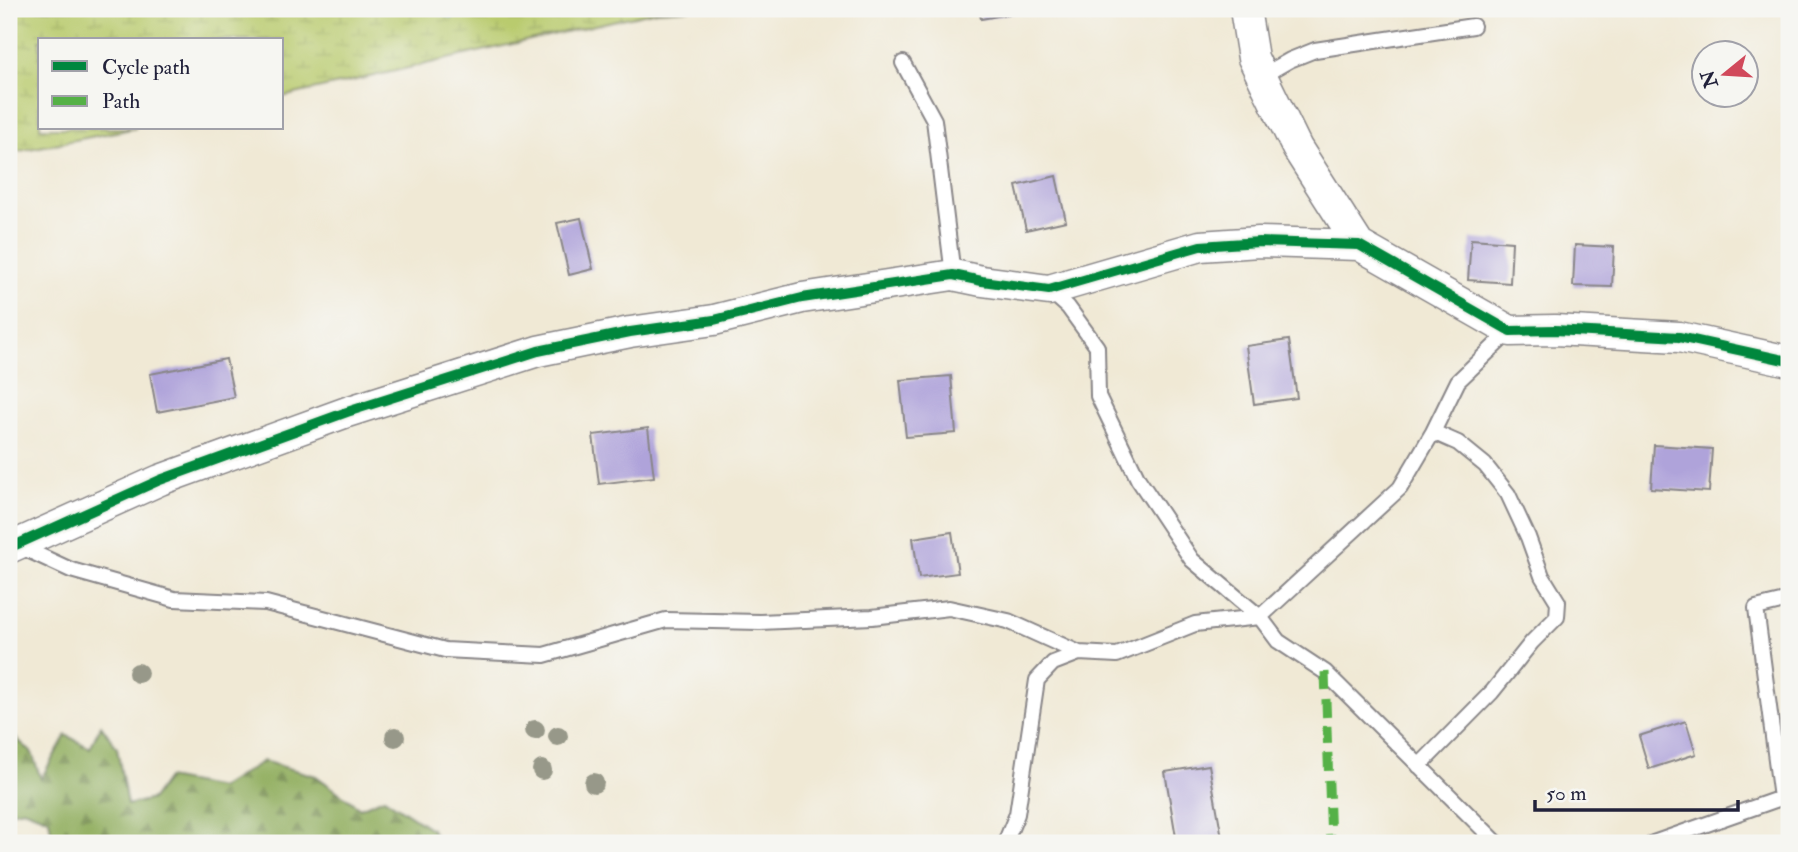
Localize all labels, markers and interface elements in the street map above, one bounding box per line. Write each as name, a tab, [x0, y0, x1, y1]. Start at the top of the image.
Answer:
legend	[38, 38, 284, 130]
north arrow	[1689, 38, 1759, 108]
text: Cycle path	[102, 54, 190, 81]
text: N	[1695, 66, 1724, 92]
text: Path	[102, 88, 140, 115]
scale bar	[1535, 768, 1738, 812]
text: 50 m	[1546, 780, 1587, 807]

